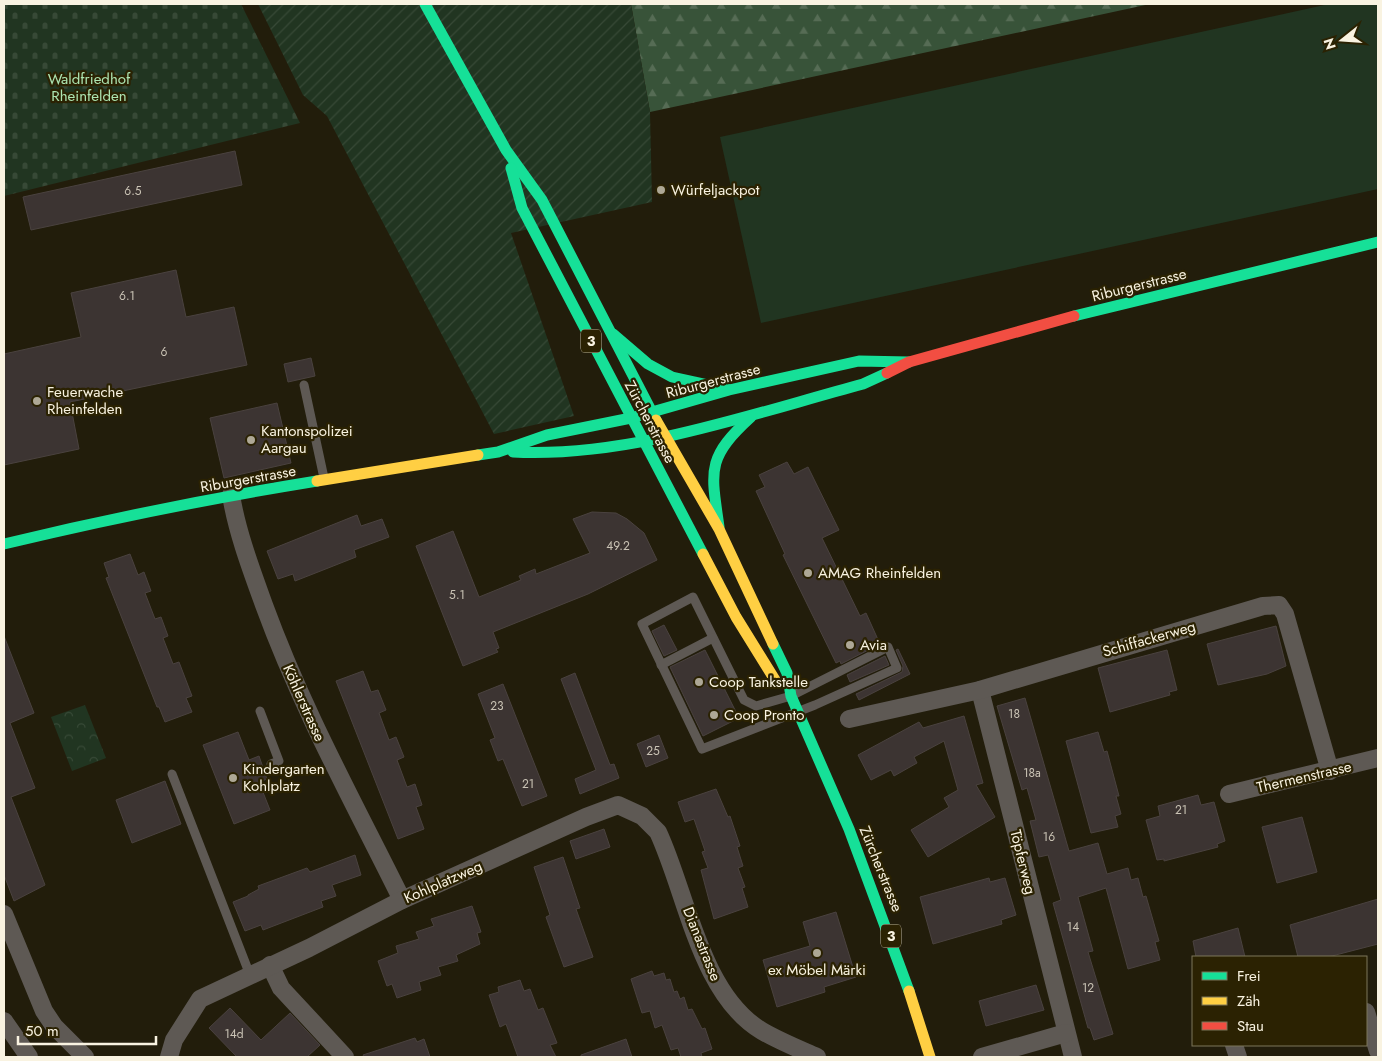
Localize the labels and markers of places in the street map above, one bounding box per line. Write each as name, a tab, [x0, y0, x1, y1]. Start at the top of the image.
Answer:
place label: Würfeljackpot	[671, 179, 760, 201]
marker: Würfeljackpot	[655, 184, 667, 196]
place label: Feuerwache Rheinfelden	[47, 381, 123, 420]
marker: Feuerwache Rheinfelden	[31, 395, 43, 407]
place label: Kantonspolizei Aargau	[261, 420, 353, 459]
marker: Kantonspolizei Aargau	[245, 434, 257, 446]
place label: AMAG Rheinfelden	[818, 562, 941, 584]
marker: AMAG Rheinfelden	[802, 567, 814, 579]
place label: Avia	[860, 634, 887, 656]
marker: Avia	[844, 639, 856, 651]
place label: Coop Tankstelle	[709, 671, 808, 693]
marker: Coop Tankstelle	[693, 676, 705, 688]
place label: Coop Pronto	[724, 704, 804, 726]
marker: Coop Pronto	[708, 709, 720, 721]
place label: Kindergarten Kohlplatz	[243, 758, 325, 797]
marker: Kindergarten Kohlplatz	[227, 772, 239, 784]
marker: ex Möbel Märki	[811, 947, 823, 959]
place label: ex Möbel Märki	[768, 959, 866, 981]

